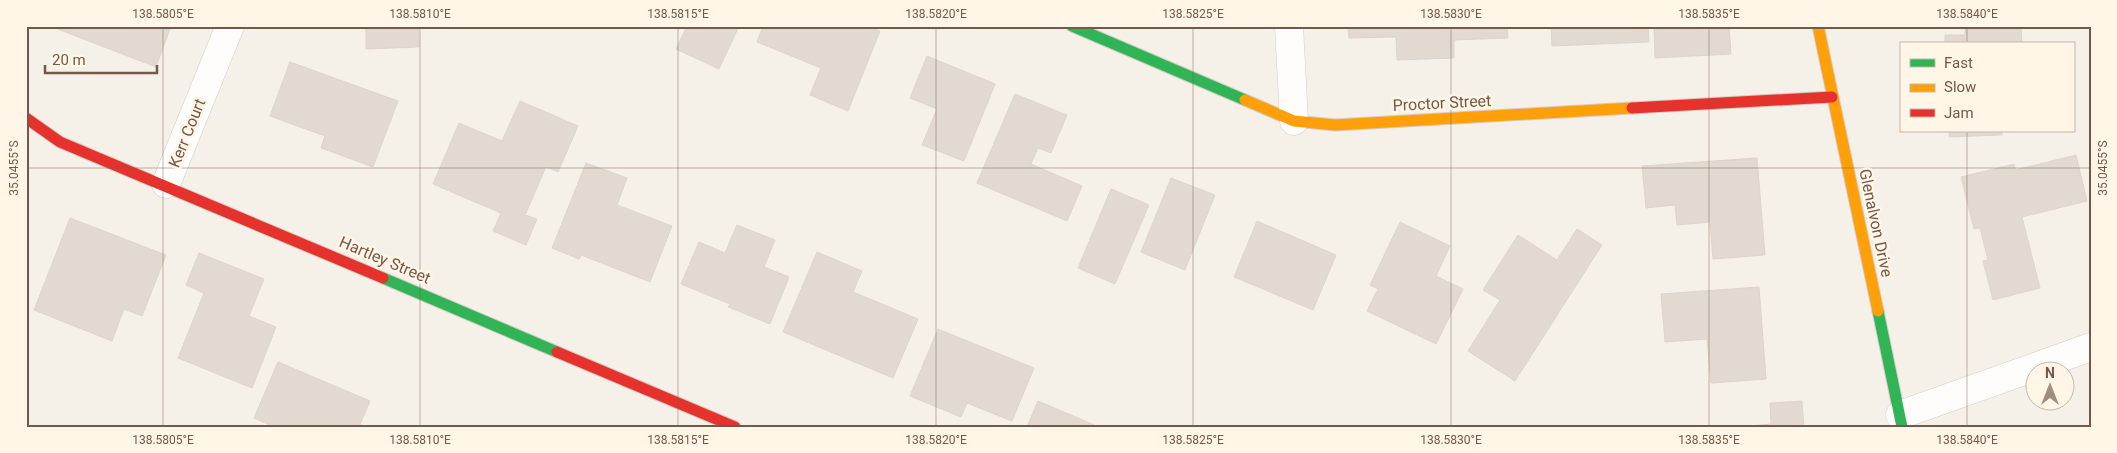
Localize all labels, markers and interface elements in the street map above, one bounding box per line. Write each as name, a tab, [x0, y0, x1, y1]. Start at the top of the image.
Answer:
text: 138.5805°E	[132, 7, 194, 21]
text: 138.5810°E	[389, 7, 451, 21]
text: 138.5815°E	[647, 7, 709, 21]
text: 138.5820°E	[905, 7, 967, 21]
text: 138.5825°E	[1162, 7, 1224, 21]
text: 138.5830°E	[1420, 7, 1482, 21]
text: 138.5835°E	[1678, 7, 1740, 21]
text: 138.5840°E	[1936, 7, 1998, 21]
scale bar	[45, 42, 158, 74]
legend	[1900, 42, 2074, 132]
text: 20 m	[52, 51, 86, 69]
text: Fast	[1944, 54, 1973, 72]
text: Slow	[1944, 78, 1976, 96]
street label: Proctor Street	[1392, 91, 1492, 115]
street label: Kerr Court	[165, 96, 209, 170]
text: Jam	[1944, 104, 1974, 122]
text: 35.0455°S	[7, 140, 21, 196]
text: 35.0455°S	[2096, 140, 2110, 196]
street label: Glenalvon Drive	[1855, 167, 1897, 279]
street label: Hartley Street	[337, 232, 433, 288]
north arrow	[2024, 360, 2074, 410]
text: N	[2045, 365, 2055, 381]
text: 138.5805°E	[132, 433, 194, 447]
text: 138.5810°E	[389, 433, 451, 447]
text: 138.5815°E	[647, 433, 709, 447]
text: 138.5820°E	[905, 433, 967, 447]
text: 138.5825°E	[1162, 433, 1224, 447]
text: 138.5830°E	[1420, 433, 1482, 447]
text: 138.5835°E	[1678, 433, 1740, 447]
text: 138.5840°E	[1936, 433, 1998, 447]

